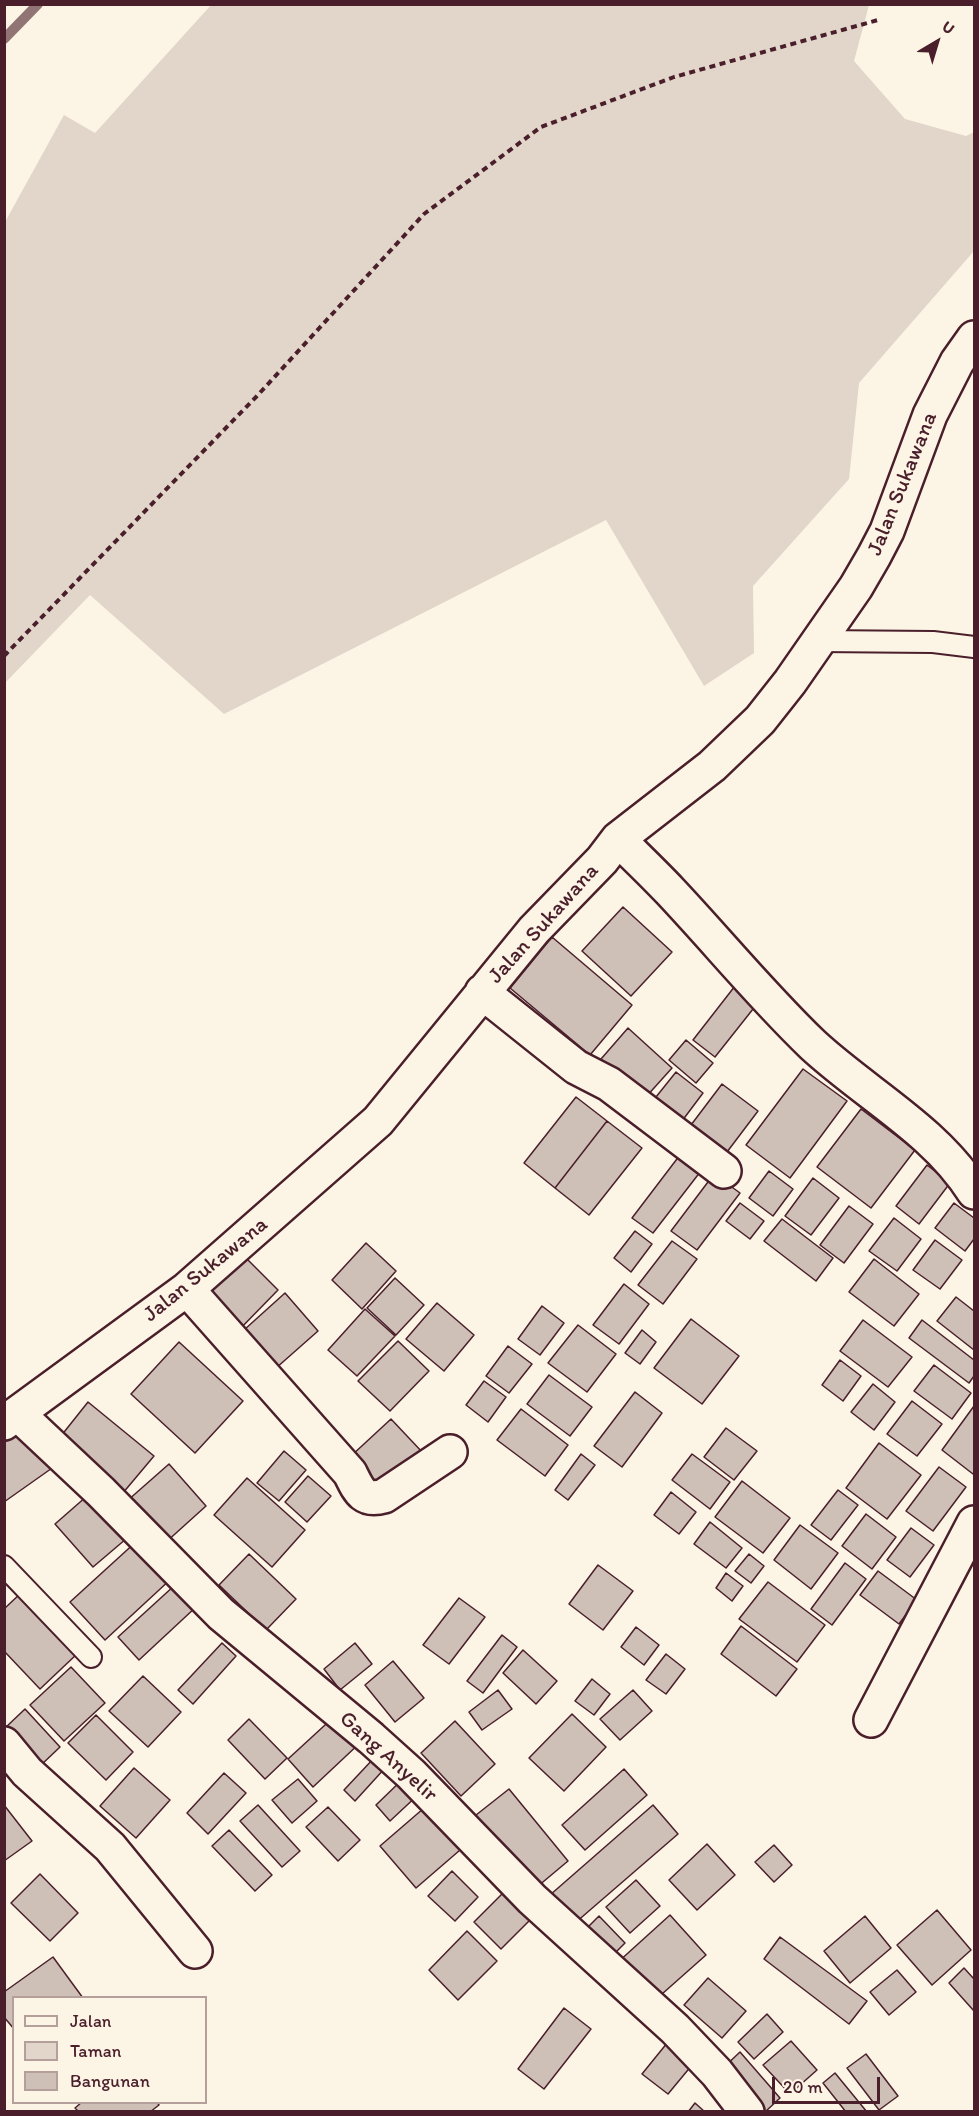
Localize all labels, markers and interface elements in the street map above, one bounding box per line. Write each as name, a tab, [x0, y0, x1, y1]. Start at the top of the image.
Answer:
north arrow	[907, 12, 967, 72]
text: U	[938, 17, 958, 38]
street label: Jalan Sukawana	[862, 408, 944, 560]
street label: Jalan Sukawana	[483, 858, 605, 990]
street label: Jalan Sukawana	[138, 1212, 274, 1328]
street label: Gang Anyelir	[333, 1706, 443, 1808]
legend	[12, 1996, 207, 2104]
text: Jalan	[70, 2010, 111, 2032]
text: Taman	[70, 2040, 121, 2062]
scale bar	[775, 2065, 883, 2103]
text: Bangunan	[70, 2070, 150, 2092]
text: 20 m	[783, 2076, 823, 2098]

